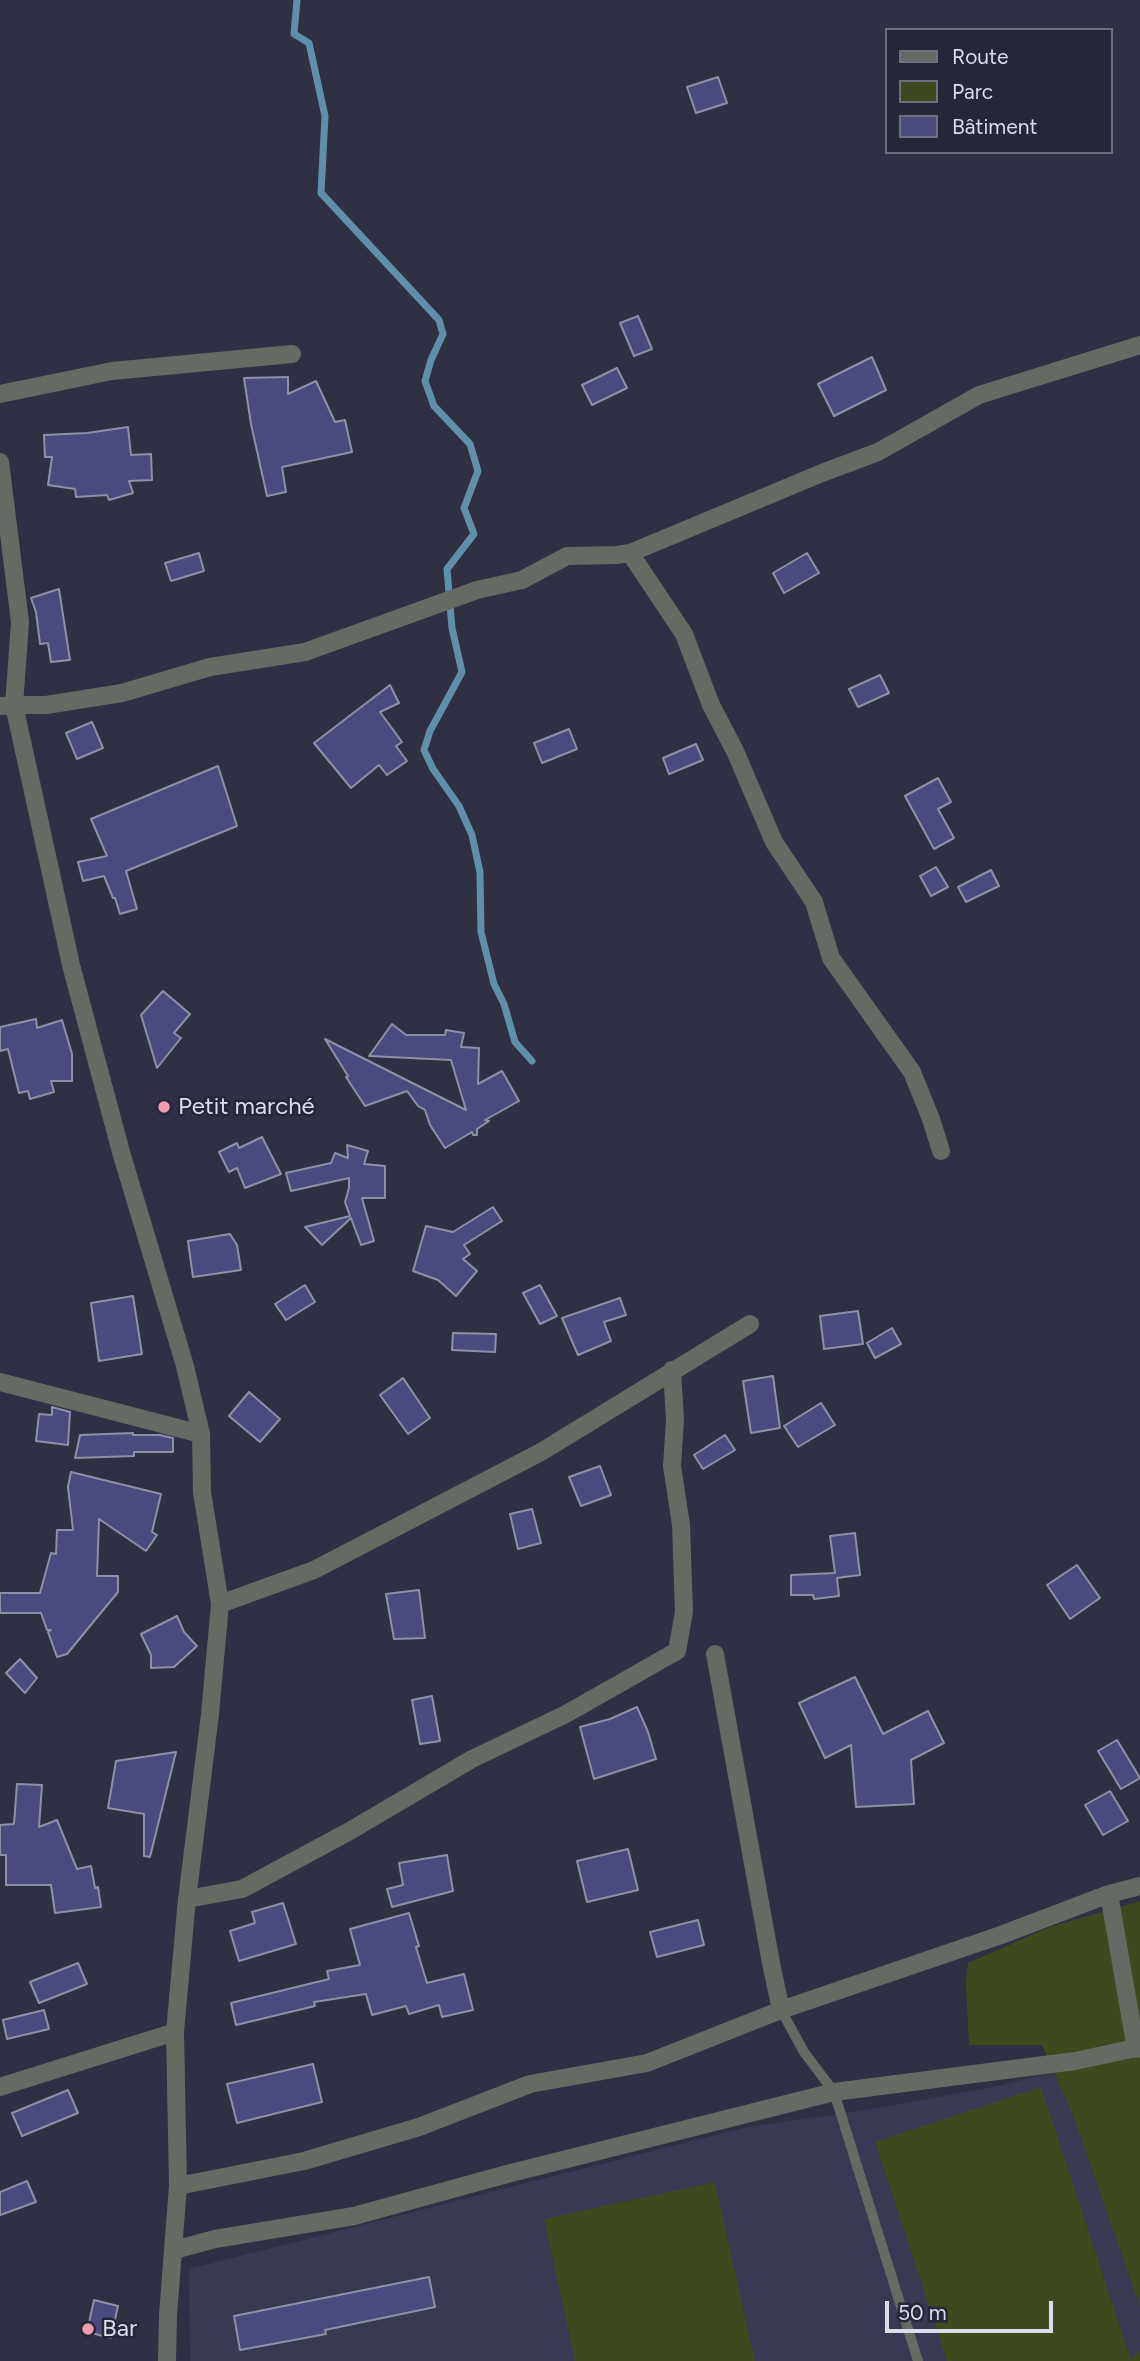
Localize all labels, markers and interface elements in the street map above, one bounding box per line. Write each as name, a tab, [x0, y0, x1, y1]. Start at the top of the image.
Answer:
legend	[884, 28, 1112, 154]
text: Route	[952, 44, 1008, 69]
text: Parc	[952, 79, 993, 104]
text: Bâtiment	[952, 114, 1037, 139]
place label: Petit marché	[178, 1093, 315, 1121]
marker: Petit marché	[156, 1099, 172, 1115]
scale bar	[888, 2288, 1056, 2332]
text: 50 m	[898, 2300, 947, 2325]
place label: Bar	[102, 2315, 137, 2343]
marker: Bar	[80, 2321, 96, 2337]

